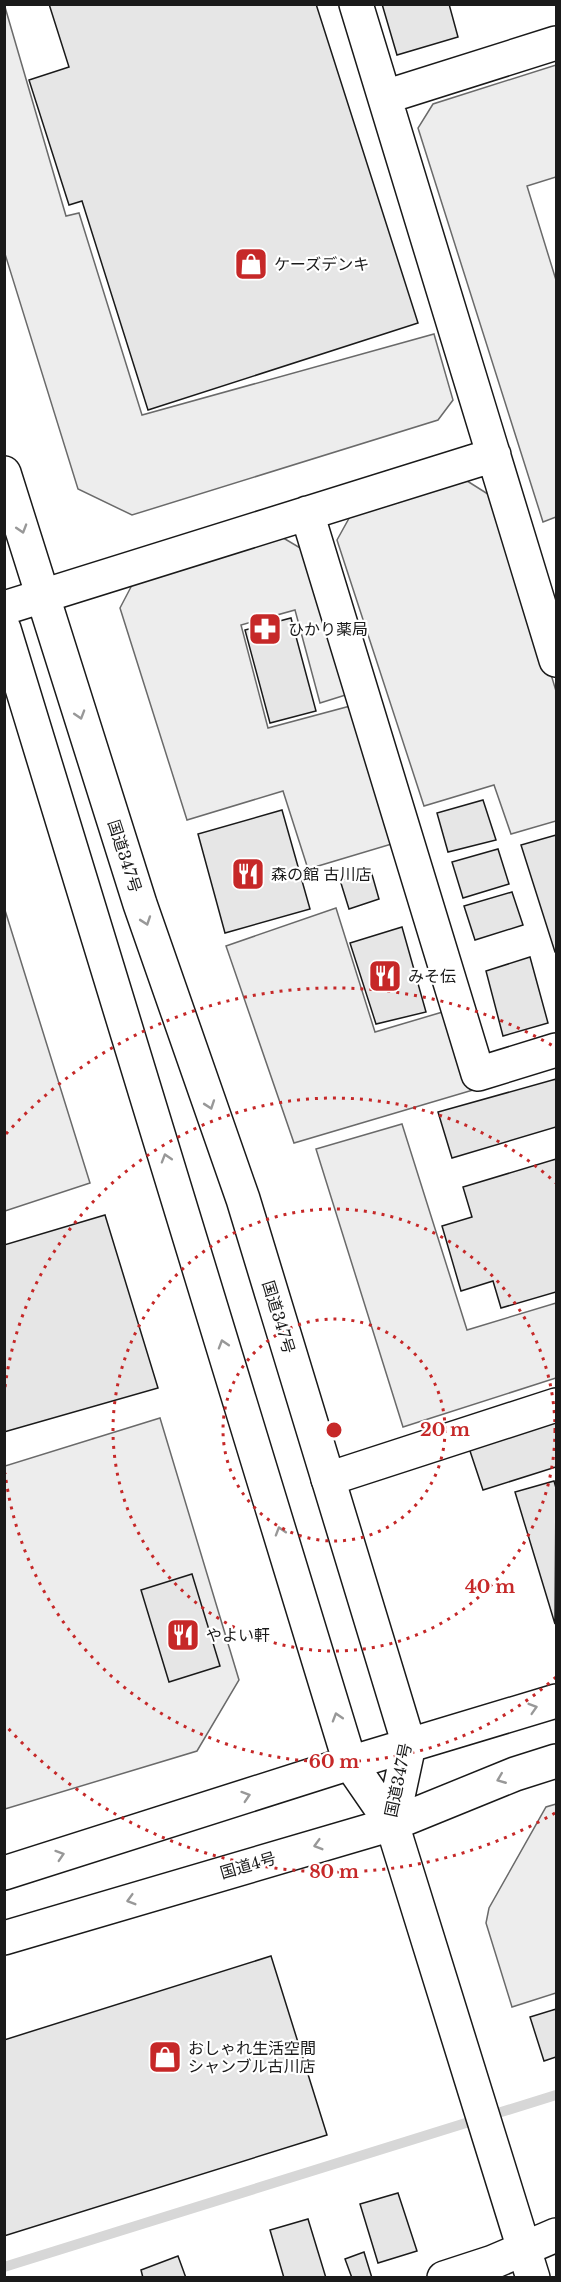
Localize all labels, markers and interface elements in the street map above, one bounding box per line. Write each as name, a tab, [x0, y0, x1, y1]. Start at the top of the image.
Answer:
shop icon: ケーズデンキ	[233, 246, 269, 282]
place label: ケーズデンキ	[274, 254, 369, 274]
one-way arrow	[15, 523, 27, 534]
pharmacy icon: ひかり薬局	[247, 611, 283, 647]
place label: ひかり薬局	[288, 619, 368, 639]
one-way arrow	[73, 709, 86, 720]
street label: 国道347号	[104, 817, 146, 895]
restaurant icon: 森の館 古川店	[230, 856, 266, 892]
place label: 森の館 古川店	[271, 864, 372, 884]
one-way arrow	[139, 915, 151, 925]
restaurant icon: みそ伝	[367, 958, 403, 994]
place label: みそ伝	[408, 966, 456, 986]
one-way arrow	[203, 1099, 216, 1110]
one-way arrow	[161, 1153, 173, 1164]
street label: 国道347号	[258, 1278, 300, 1356]
one-way arrow	[218, 1339, 230, 1350]
text: 20 m	[420, 1419, 470, 1441]
centre of rings	[324, 1420, 344, 1440]
one-way arrow	[275, 1526, 287, 1537]
text: 40 m	[465, 1576, 515, 1598]
restaurant icon: やよい軒	[165, 1617, 201, 1653]
place label: やよい軒	[206, 1625, 270, 1645]
one-way arrow	[527, 1703, 538, 1715]
one-way arrow	[332, 1712, 344, 1723]
street label: 国道347号	[380, 1741, 416, 1819]
text: 60 m	[309, 1751, 359, 1773]
one-way arrow	[496, 1772, 507, 1784]
one-way arrow	[240, 1791, 251, 1803]
one-way arrow	[313, 1838, 324, 1850]
street label: 国道4号	[218, 1847, 278, 1883]
one-way arrow	[54, 1850, 65, 1862]
text: 80 m	[309, 1861, 359, 1883]
one-way arrow	[126, 1893, 137, 1905]
place label: おしゃれ生活空間 シャンブル古川店	[188, 2038, 316, 2076]
shop icon: おしゃれ生活空間 シャンブル古川店	[147, 2039, 183, 2075]

